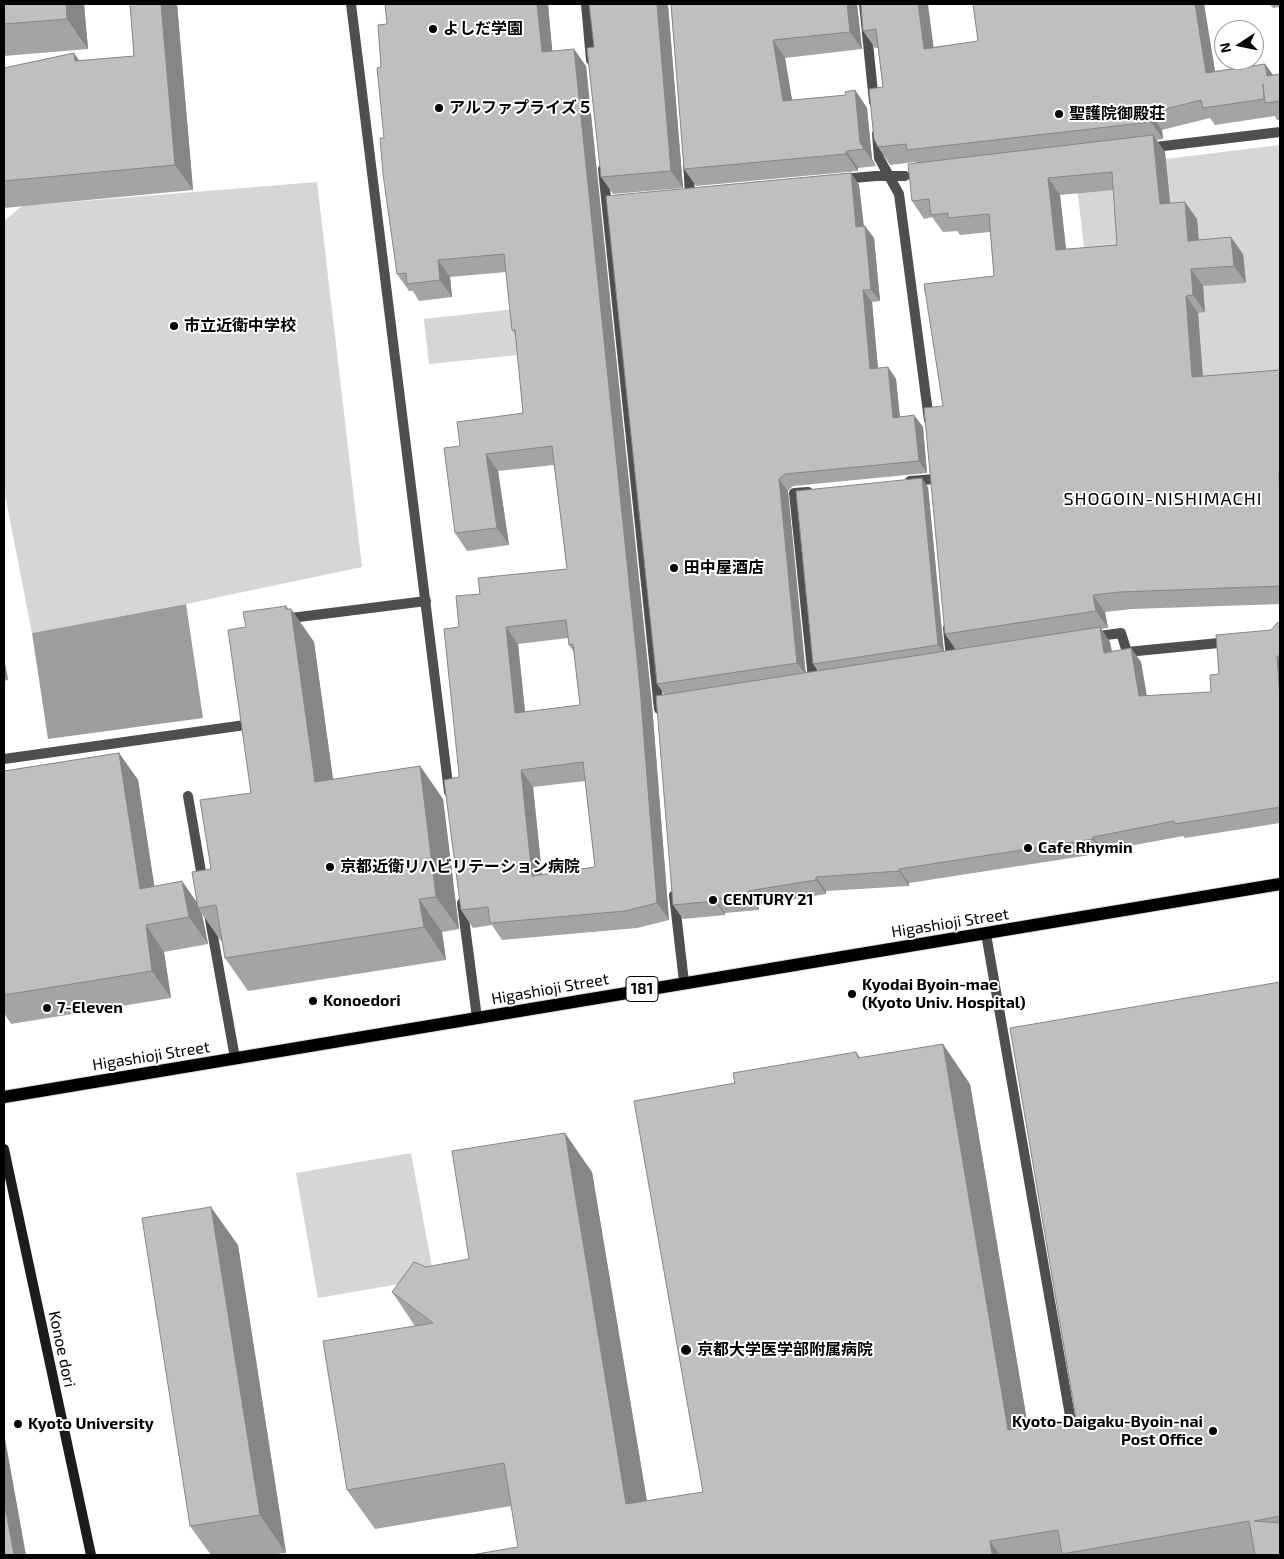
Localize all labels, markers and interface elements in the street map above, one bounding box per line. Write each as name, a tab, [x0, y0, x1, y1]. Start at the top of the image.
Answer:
place label: よしだ学園	[443, 19, 523, 39]
north arrow	[1214, 20, 1264, 70]
marker: よしだ学園	[427, 23, 439, 35]
text: N	[1215, 41, 1234, 54]
place label: アルファプライズ５	[449, 98, 593, 118]
marker: アルファプライズ５	[433, 102, 445, 114]
place label: 聖護院御殿荘	[1069, 104, 1165, 124]
marker: 聖護院御殿荘	[1053, 108, 1065, 120]
place label: 市立近衛中学校	[184, 316, 296, 336]
marker: 市立近衛中学校	[168, 320, 180, 332]
district label: SHOGOIN-NISHIMACHI	[1061, 488, 1265, 510]
place label: 田中屋酒店	[684, 558, 764, 578]
marker: 田中屋酒店	[668, 562, 680, 574]
place label: Cafe Rhymin	[1038, 838, 1133, 858]
marker: Cafe Rhymin	[1022, 842, 1034, 854]
place label: 京都近衛リハビリテーション病院	[340, 857, 580, 877]
marker: 京都近衛リハビリテーション病院	[324, 861, 336, 873]
place label: CENTURY 21	[723, 890, 813, 910]
marker: CENTURY 21	[707, 894, 719, 906]
street label: Higashioji Street	[890, 904, 1010, 942]
street label: Higashioji Street	[490, 969, 610, 1009]
place label: Kyodai Byoin-mae (Kyoto Univ. Hospital)	[862, 975, 1026, 1013]
road number: 181	[626, 976, 658, 1002]
marker: Kyodai Byoin-mae (Kyoto Univ. Hospital)	[846, 988, 858, 1000]
place label: Konoedori	[323, 991, 401, 1011]
marker: Konoedori	[307, 995, 319, 1007]
place label: 7-Eleven	[57, 998, 123, 1018]
marker: 7-Eleven	[41, 1002, 53, 1014]
street label: Higashioji Street	[91, 1037, 211, 1075]
street label: Konoe dori	[45, 1309, 79, 1389]
place label: 京都大学医学部附属病院	[697, 1340, 873, 1360]
marker: 京都大学医学部附属病院	[679, 1343, 693, 1357]
place label: Kyoto-Daigaku-Byoin-nai Post Office	[1012, 1412, 1203, 1450]
place label: Kyoto University	[28, 1414, 154, 1434]
marker: Kyoto University	[12, 1418, 24, 1430]
marker: Kyoto-Daigaku-Byoin-nai Post Office	[1207, 1425, 1219, 1437]

